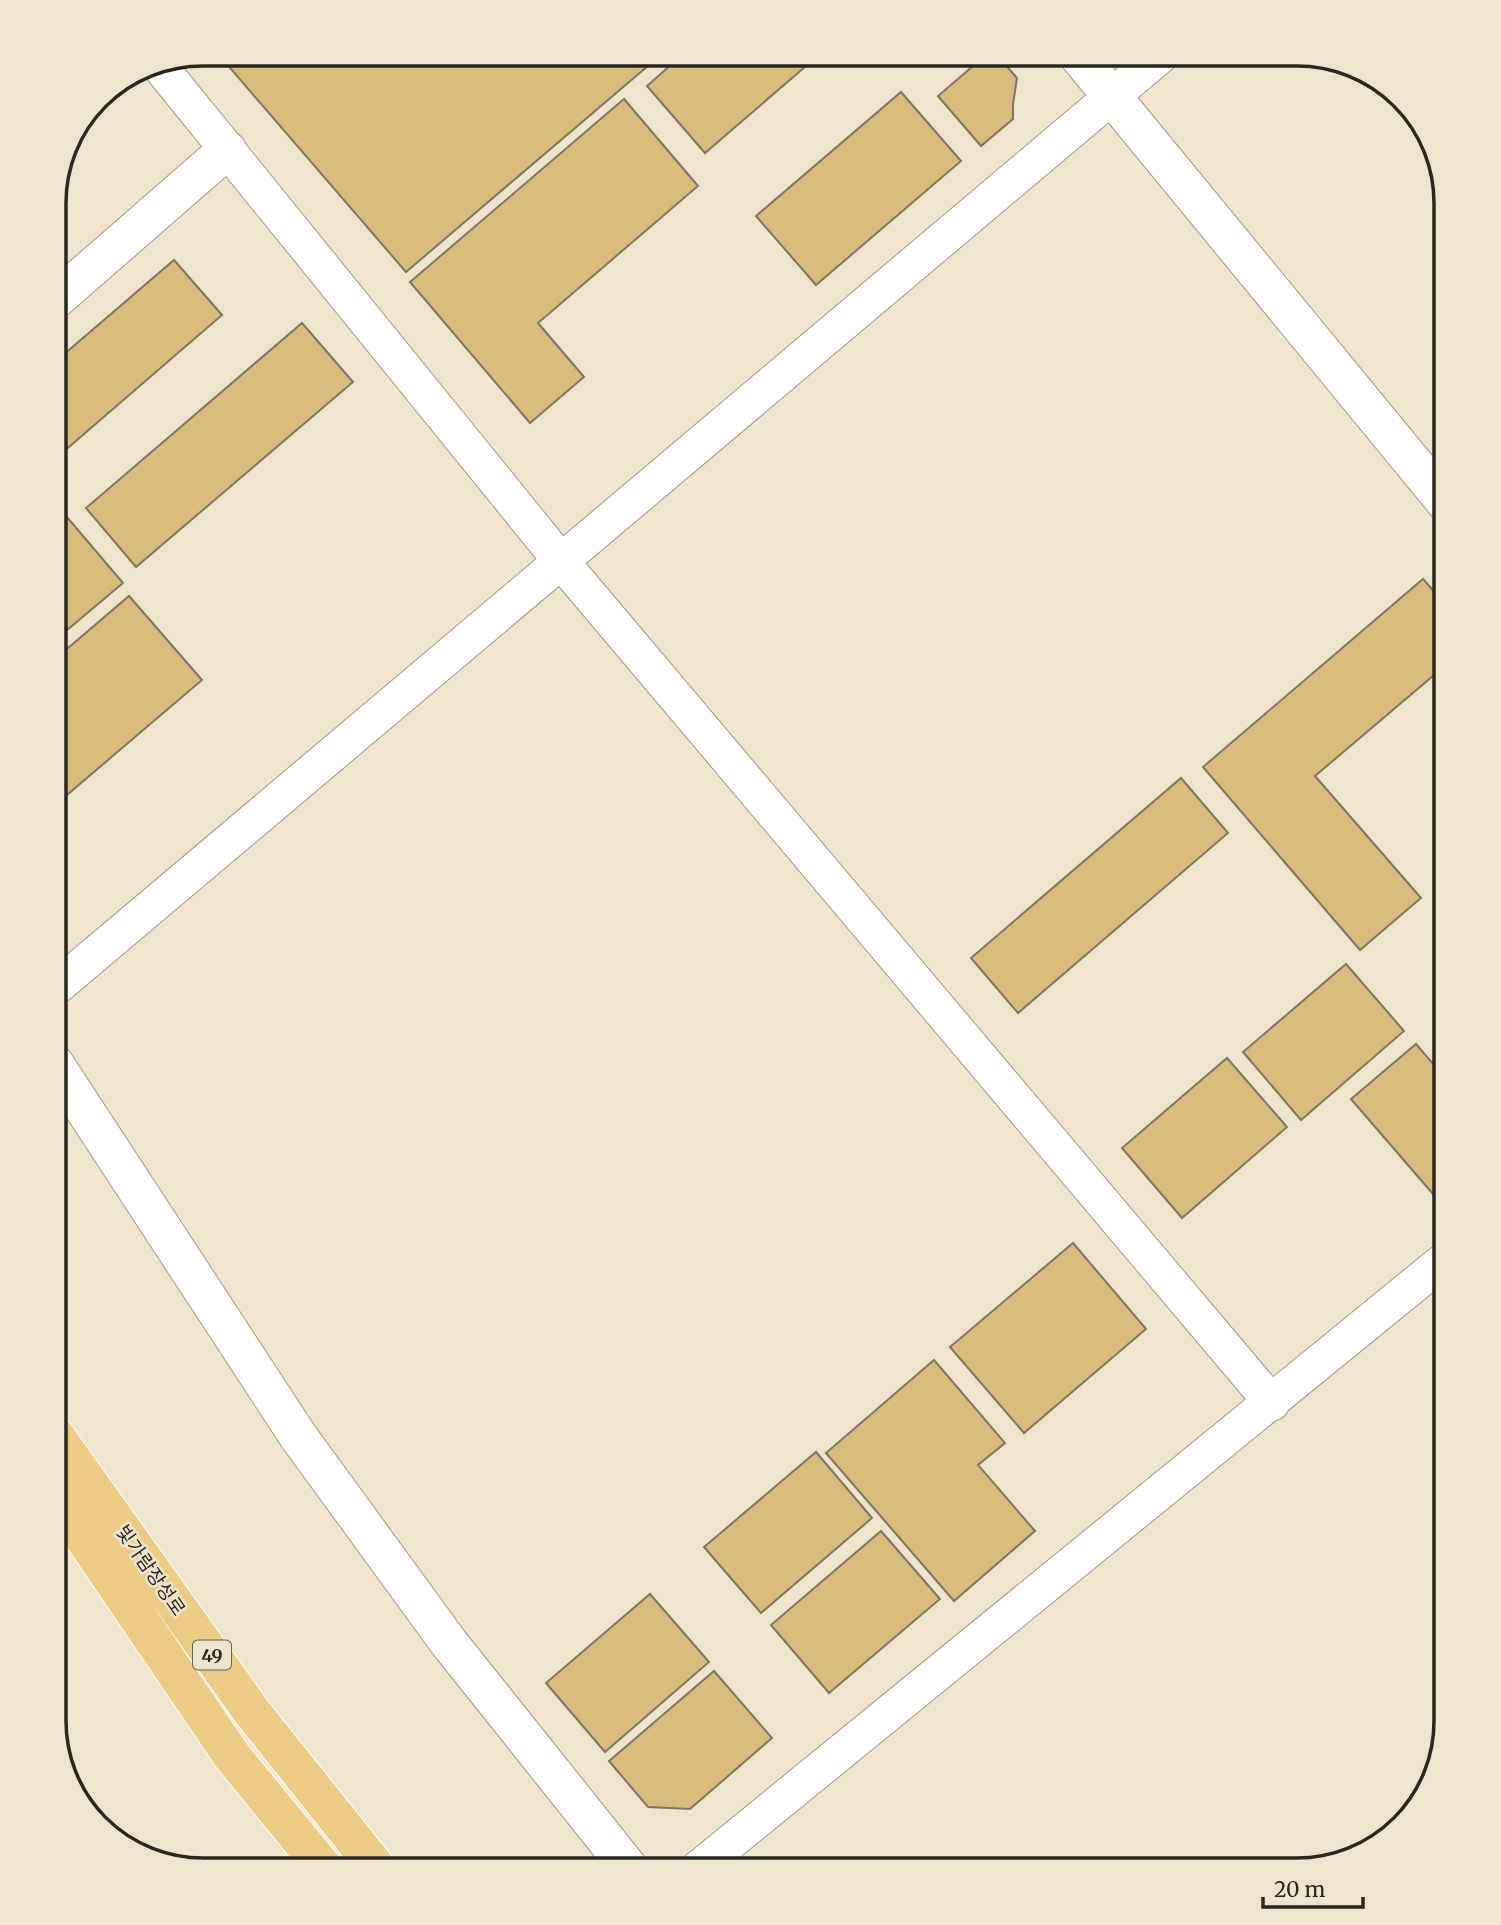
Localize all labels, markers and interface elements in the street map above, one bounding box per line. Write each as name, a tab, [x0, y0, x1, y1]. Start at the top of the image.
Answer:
street label: 빛가람장성로	[111, 1520, 191, 1620]
road number: 49	[193, 1640, 231, 1670]
scale bar	[1263, 1866, 1363, 1910]
text: 20 m	[1274, 1876, 1326, 1903]

